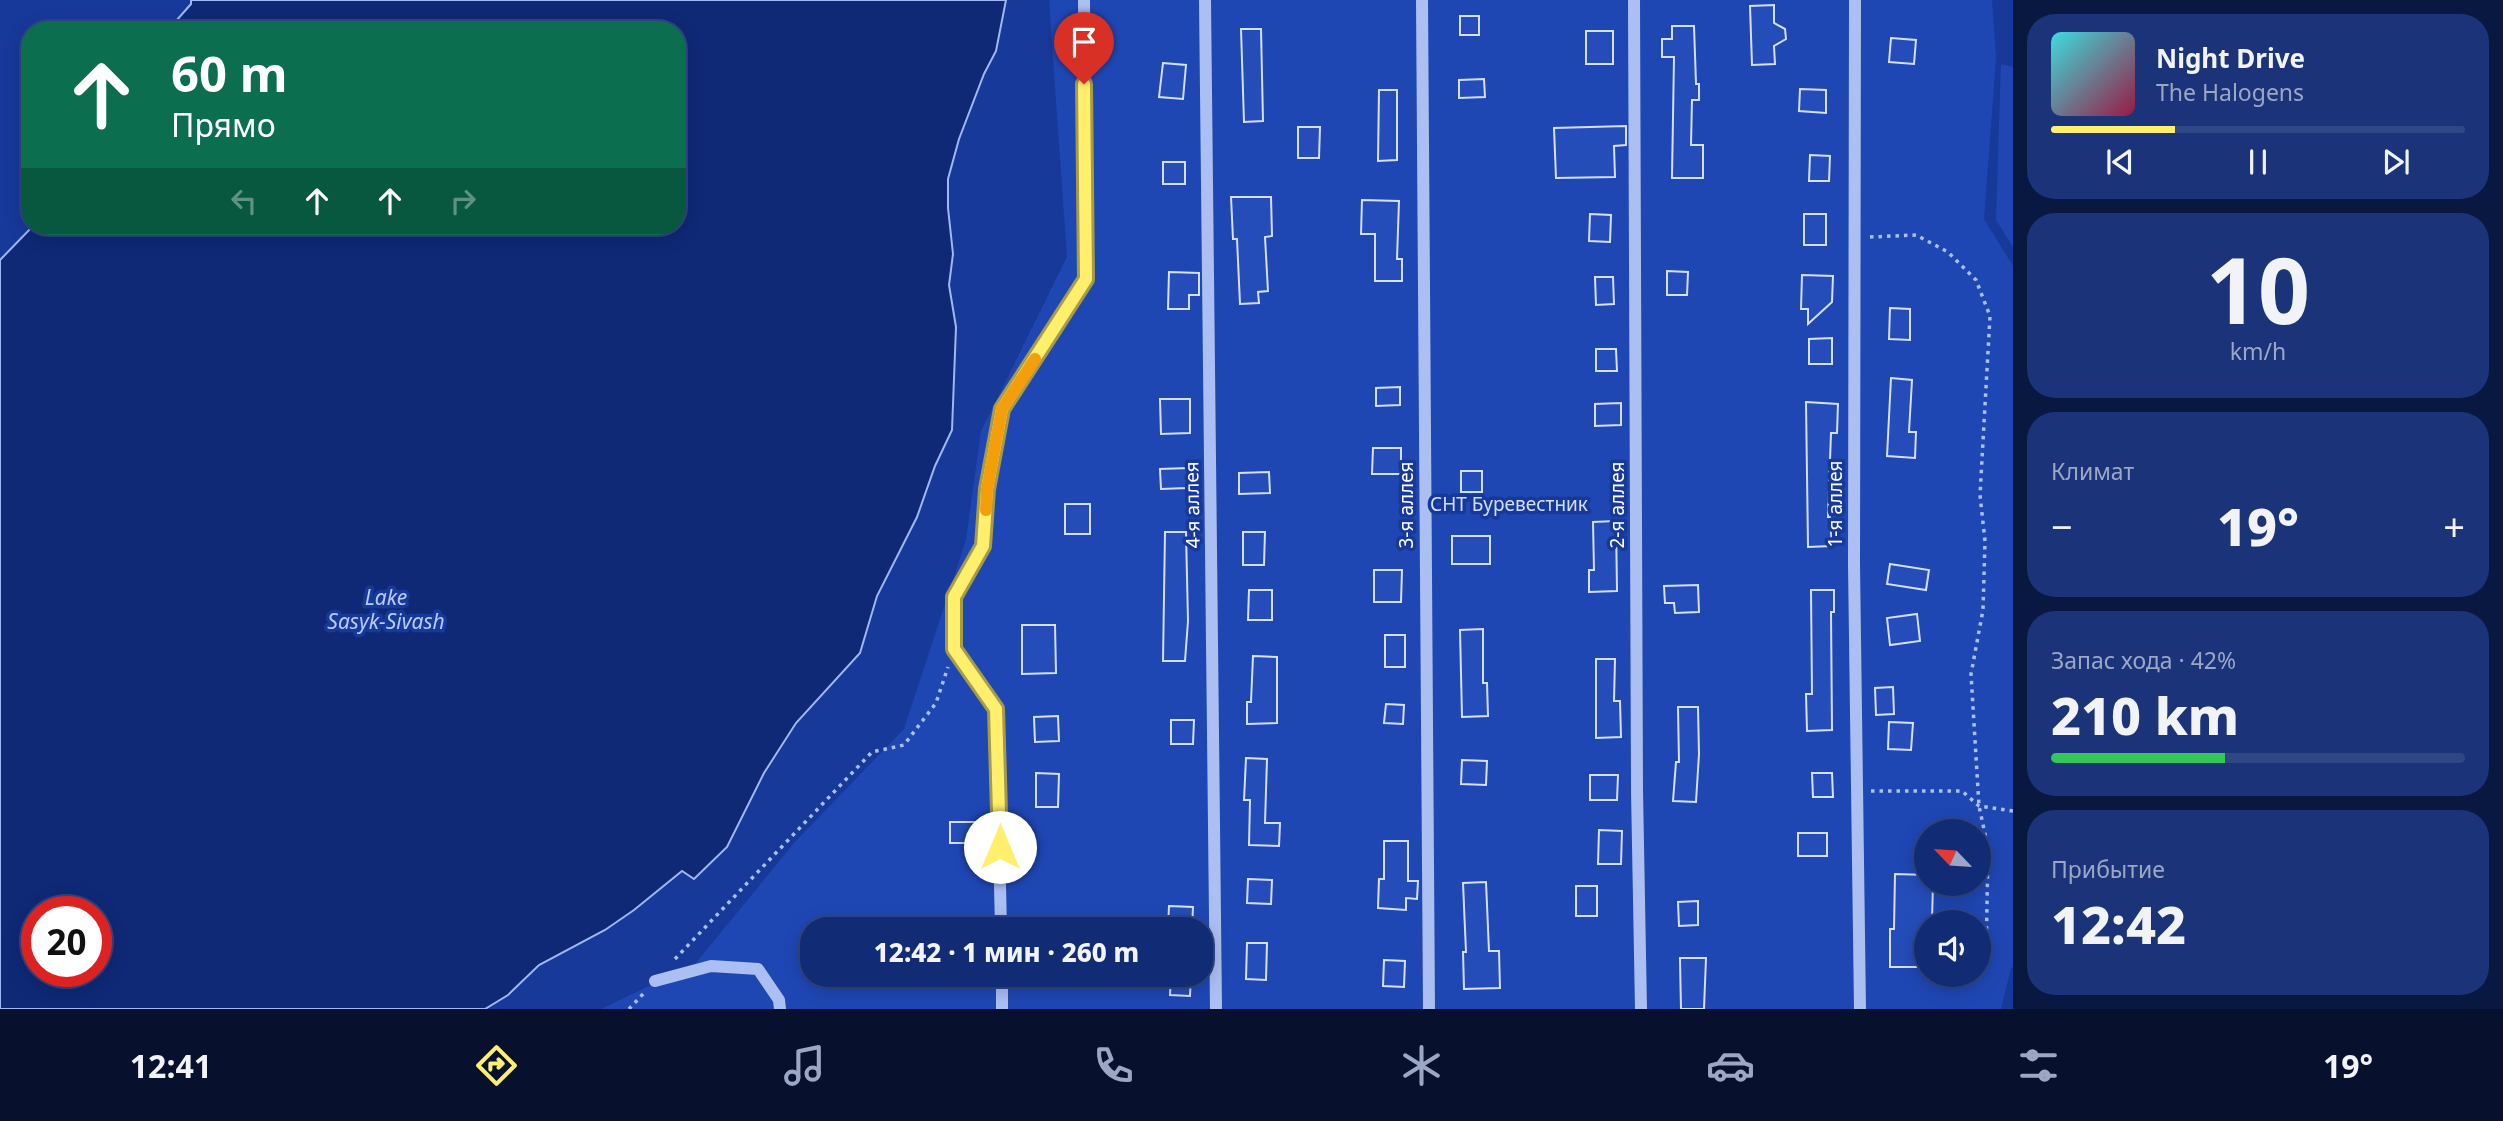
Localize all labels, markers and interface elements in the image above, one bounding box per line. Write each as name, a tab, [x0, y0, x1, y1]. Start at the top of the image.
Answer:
pin	[1054, 12.0, 1114, 84]
icon: arrive	[1065, 23, 1103, 61]
text: 60 m	[171, 40, 288, 106]
text: Night Drive	[2156, 40, 2305, 76]
icon: ahead	[56, 49, 147, 140]
text: The Halogens	[2156, 76, 2304, 108]
text: Прямо	[171, 103, 276, 146]
icon: previous	[2101, 143, 2139, 181]
icon: pause	[2239, 143, 2277, 181]
icon: next	[2377, 143, 2415, 181]
icon: left	[225, 182, 263, 220]
icon: ahead	[298, 182, 336, 220]
icon: ahead	[371, 182, 409, 220]
icon: right	[444, 182, 482, 220]
text: 10	[2206, 227, 2310, 351]
text: km/h	[2230, 335, 2286, 367]
text: Климат	[2051, 455, 2134, 487]
street label: 1-я аллея	[1822, 460, 1848, 548]
street label: 4-я аллея	[1178, 461, 1206, 549]
street label: 3-я аллея	[1393, 461, 1419, 549]
street label: 2-я аллея	[1604, 461, 1630, 549]
text: 19°	[2217, 490, 2299, 561]
park label: СНТ Буревестник	[1430, 491, 1588, 517]
text: −	[2051, 500, 2073, 552]
text: +	[2443, 500, 2465, 552]
water label: Lake Sasyk-Sivash	[327, 583, 445, 635]
text: Запас хода · 42%	[2051, 644, 2236, 676]
text: 210 km	[2051, 679, 2239, 750]
position arrow	[963, 810, 1037, 884]
north arrow	[1914, 819, 1992, 896]
map controls	[1914, 819, 1991, 987]
text: Прибытие	[2051, 853, 2165, 885]
text: 12:42	[2051, 888, 2186, 959]
speed limit sign: 20	[21, 896, 112, 987]
button: sound	[1914, 910, 1991, 987]
text: 12:42 · 1 мин · 260 m	[874, 934, 1139, 970]
icon: directions	[472, 1041, 521, 1090]
icon: music	[780, 1041, 829, 1090]
icon: phone	[1089, 1041, 1138, 1090]
icon: climate	[1397, 1041, 1446, 1090]
icon: car	[1706, 1041, 1755, 1090]
icon: filters	[2014, 1041, 2063, 1090]
text: 12:41	[130, 1044, 212, 1087]
text: 19°	[2323, 1044, 2373, 1087]

